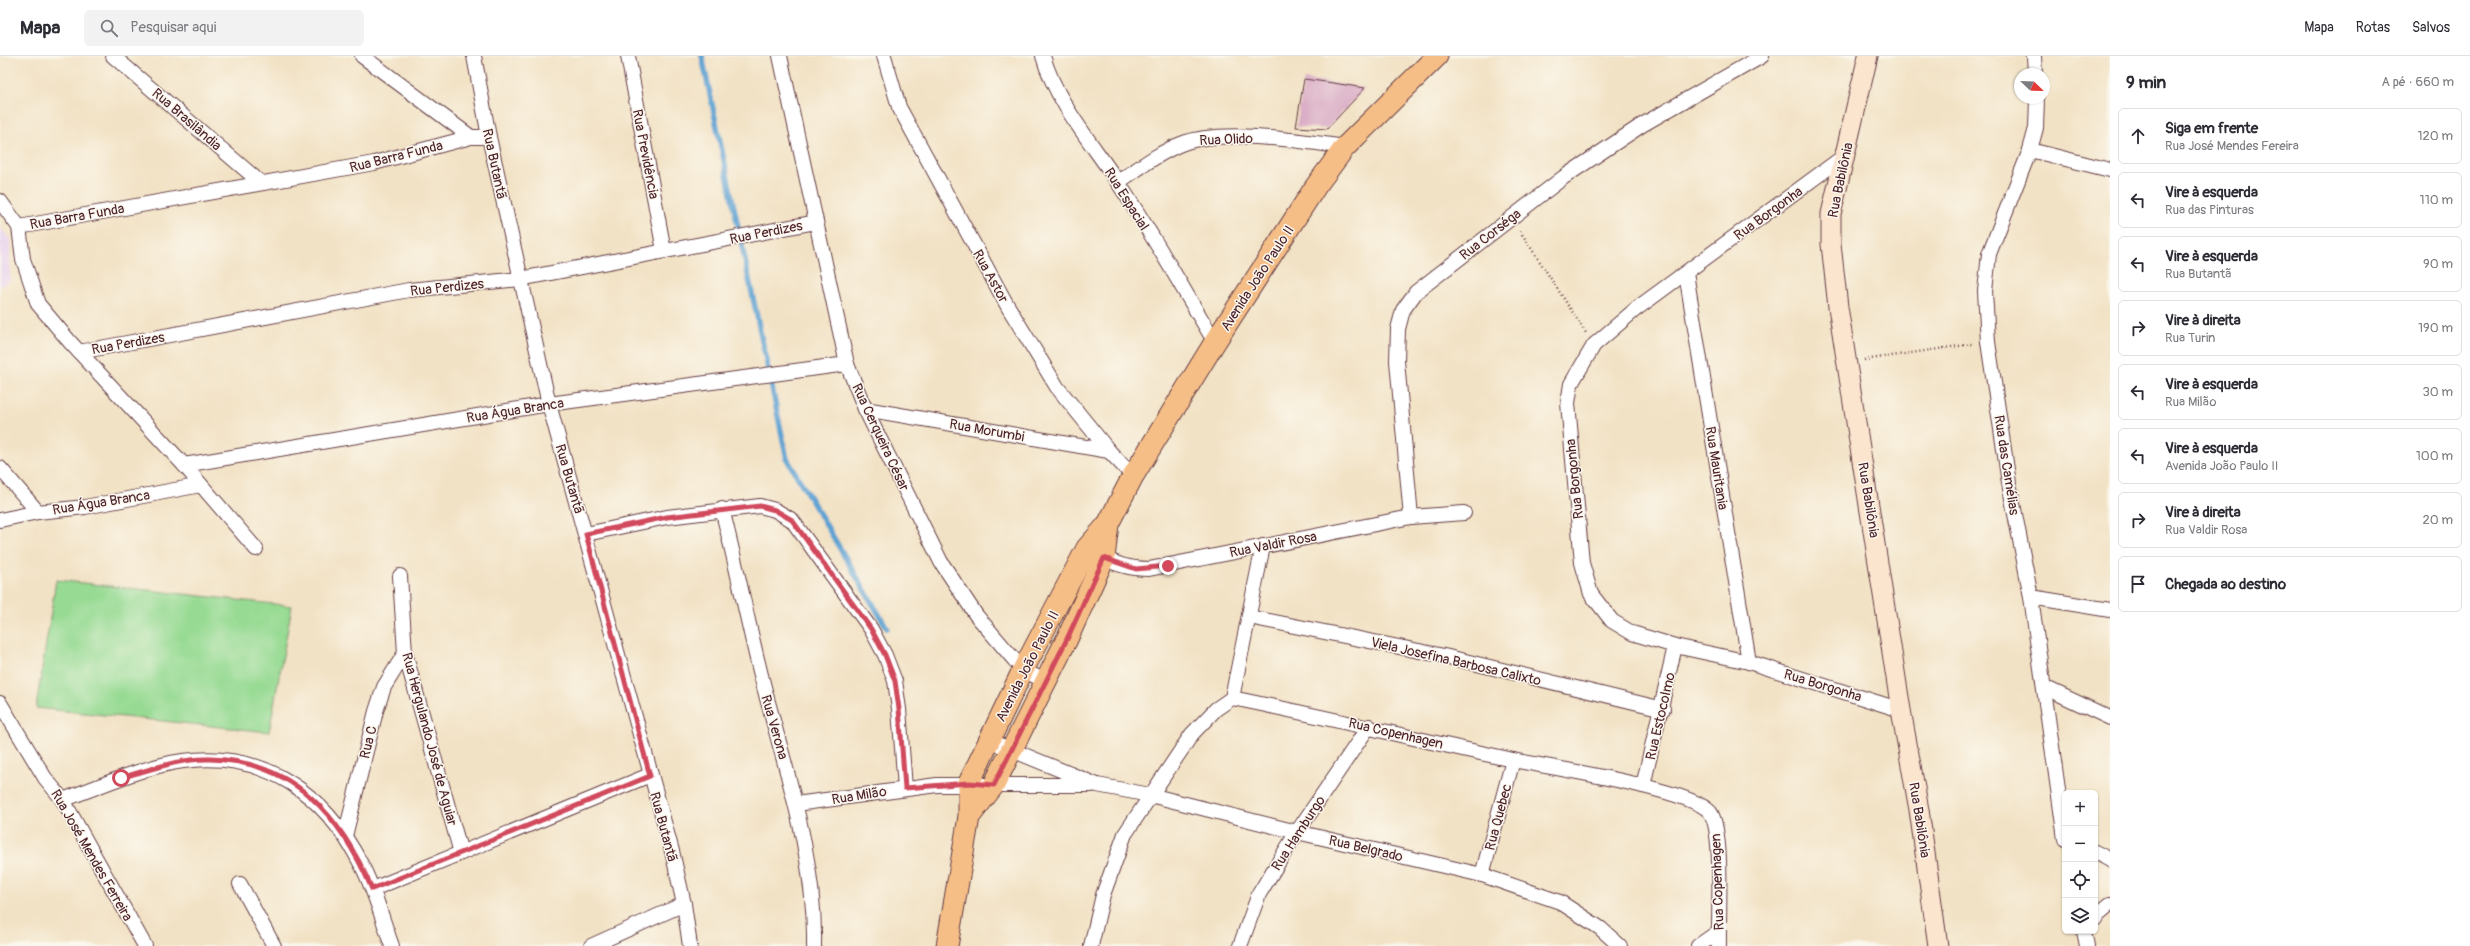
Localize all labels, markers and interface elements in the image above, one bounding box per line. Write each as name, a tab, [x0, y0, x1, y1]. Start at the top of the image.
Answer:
search box	[84, 10, 364, 46]
text: Mapa	[20, 16, 60, 40]
icon: search	[98, 17, 120, 39]
text: Pesquisar aqui	[130, 18, 216, 37]
text: Mapa	[2304, 19, 2334, 36]
text: Rotas	[2356, 19, 2390, 36]
text: Salvos	[2412, 19, 2450, 36]
north arrow	[2014, 68, 2050, 104]
text: 9 min	[2126, 72, 2166, 93]
text: A pé · 660 m	[2381, 74, 2454, 90]
street label: Rua Brasilândia	[148, 85, 225, 154]
street label: Rua Previdência	[628, 108, 663, 200]
text: Siga em frente	[2165, 119, 2258, 138]
icon: ahead	[2127, 125, 2149, 147]
street label: Rua Butantã	[479, 127, 510, 201]
text: 120 m	[2417, 128, 2453, 144]
street label: Rua Olido	[1199, 130, 1254, 149]
street label: Rua Barra Funda	[348, 137, 444, 176]
text: Rua José Mendes Fereira	[2165, 138, 2299, 154]
street label: Rua Babilônia	[1824, 141, 1857, 219]
street label: Rua Espacial	[1101, 165, 1153, 234]
street label: Rua Borgonha	[1731, 183, 1806, 244]
text: Vire à esquerda	[2165, 183, 2258, 202]
icon: left	[2127, 189, 2149, 211]
text: 110 m	[2420, 192, 2453, 208]
street label: Rua Barra Funda	[29, 200, 126, 233]
text: Rua das Pinturas	[2165, 202, 2254, 218]
street label: Rua Corséga	[1456, 205, 1524, 264]
street label: Rua Perdizes	[728, 217, 805, 248]
street label: Avenida João Paulo II	[1217, 222, 1298, 334]
street label: Rua Astor	[969, 247, 1012, 306]
text: Vire à esquerda	[2165, 247, 2258, 266]
icon: left	[2127, 253, 2149, 275]
text: 90 m	[2423, 256, 2453, 272]
text: Rua Butantã	[2165, 266, 2232, 282]
street label: Rua Perdizes	[409, 275, 485, 300]
text: Vire à direita	[2165, 311, 2241, 330]
icon: right	[2127, 317, 2149, 339]
text: 190 m	[2418, 320, 2453, 336]
street label: Rua Perdizes	[90, 329, 167, 358]
text: Rua Turin	[2165, 330, 2215, 346]
text: Vire à esquerda	[2165, 375, 2258, 394]
street label: Rua Cerqueira César	[848, 381, 913, 494]
icon: left	[2127, 381, 2149, 403]
text: 30 m	[2423, 384, 2453, 400]
street label: Rua Água Branca	[465, 393, 565, 427]
text: Rua Milão	[2165, 394, 2216, 410]
street label: Rua das Camélias	[1990, 414, 2023, 517]
street label: Rua Morumbi	[948, 416, 1026, 446]
street label: Rua Mauritania	[1702, 425, 1731, 511]
street label: Rua Borgonha	[1562, 438, 1587, 520]
text: Vire à esquerda	[2165, 439, 2258, 458]
street label: Rua Butantã	[551, 442, 588, 516]
icon: left	[2127, 445, 2149, 467]
text: 100 m	[2416, 448, 2453, 464]
text: Avenida João Paulo II	[2165, 458, 2279, 474]
street label: Rua Babilônia	[1854, 461, 1883, 539]
street label: Rua Água Branca	[51, 485, 151, 519]
text: Vire à direita	[2165, 503, 2241, 522]
icon: right	[2127, 509, 2149, 531]
text: 20 m	[2422, 512, 2453, 528]
text: Rua Valdir Rosa	[2165, 522, 2247, 538]
street label: Rua Valdir Rosa	[1228, 528, 1318, 561]
route end	[1159, 557, 1177, 575]
icon: arrive	[2127, 573, 2149, 595]
text: Chegada ao destino	[2165, 575, 2286, 594]
street label: Avenida João Paulo II	[992, 608, 1063, 725]
street label: Viela Josefina Barbosa Calixto	[1369, 634, 1543, 689]
street label: Rua Hergulando José de Aguiar	[398, 651, 461, 828]
street label: Rua Borgonha	[1782, 666, 1864, 705]
street label: Rua Estocolmo	[1642, 670, 1679, 762]
street label: Rua Verona	[757, 693, 792, 761]
street label: Rua Copenhagen	[1347, 714, 1445, 753]
street label: Rua C	[356, 724, 381, 760]
route start	[112, 769, 130, 787]
street label: Rua Babilônia	[1905, 781, 1934, 859]
street label: Rua Quebec	[1481, 782, 1516, 852]
street label: Rua Milão	[830, 783, 888, 808]
street label: Rua José Mendes Ferreira	[47, 786, 136, 924]
street label: Rua Butantã	[646, 790, 681, 864]
map controls	[2062, 790, 2098, 934]
button: +	[2062, 790, 2098, 826]
street label: Rua Hamburgo	[1268, 792, 1329, 874]
button: −	[2062, 826, 2098, 862]
street label: Rua Belgrado	[1327, 832, 1405, 865]
street label: Rua Copenhagen	[1707, 833, 1728, 931]
button: locate	[2062, 862, 2098, 898]
button: layers	[2062, 898, 2098, 934]

